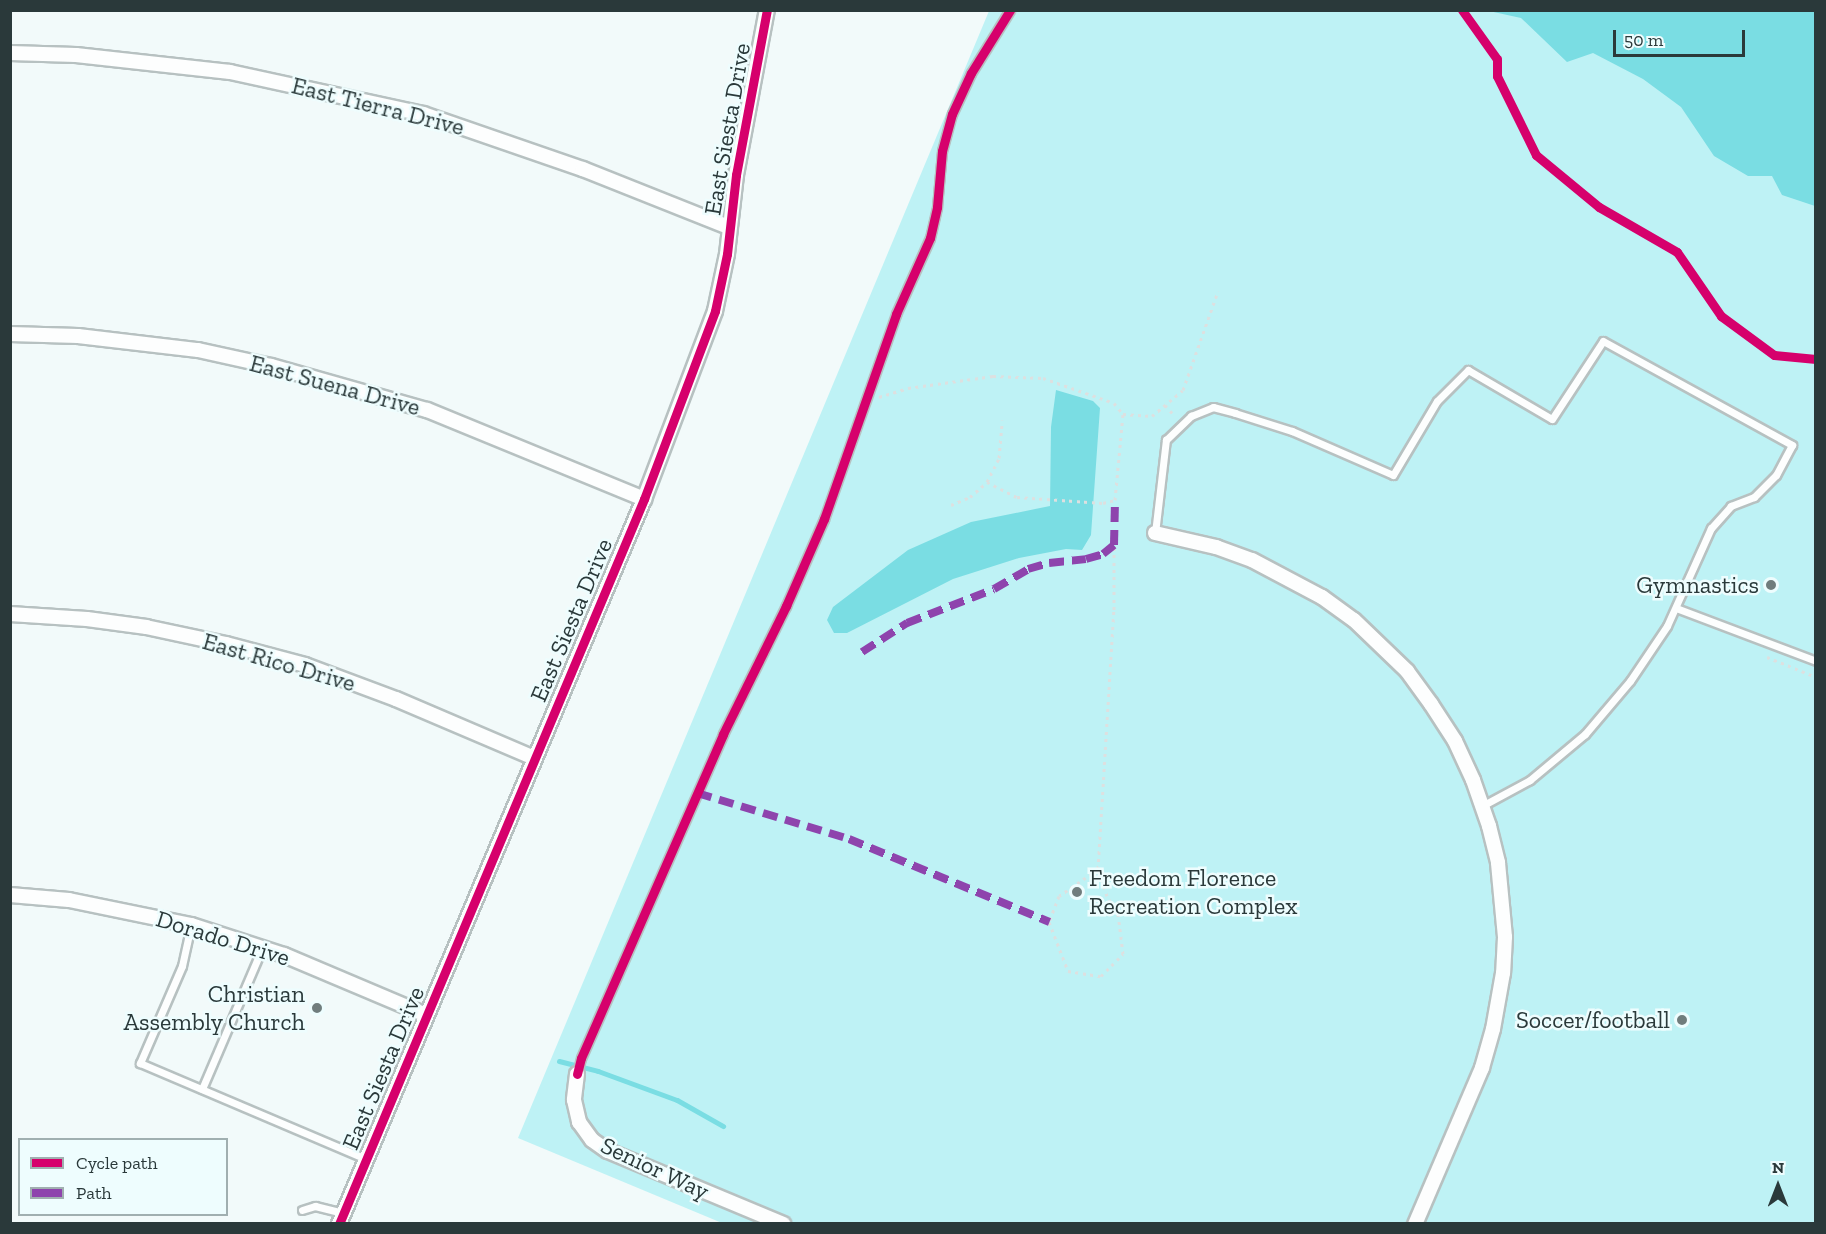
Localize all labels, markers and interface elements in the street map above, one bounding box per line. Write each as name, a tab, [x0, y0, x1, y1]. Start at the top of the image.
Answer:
scale bar	[1616, 18, 1748, 56]
text: 50 m	[1624, 29, 1663, 51]
street label: East Siesta Drive	[698, 41, 756, 217]
street label: East Tierra Drive	[289, 71, 467, 141]
street label: East Suena Drive	[247, 348, 423, 422]
street label: East Siesta Drive	[524, 534, 618, 706]
place label: Gymnastics	[1636, 571, 1759, 599]
marker: Gymnastics	[1764, 578, 1778, 592]
street label: East Rico Drive	[199, 626, 359, 698]
place label: Freedom Florence Recreation Complex	[1089, 864, 1297, 920]
marker: Freedom Florence Recreation Complex	[1070, 885, 1084, 899]
street label: Dorado Drive	[153, 904, 293, 972]
place label: Christian Assembly Church	[123, 980, 305, 1036]
street label: East Siesta Drive	[336, 982, 430, 1154]
marker: Christian Assembly Church	[310, 1001, 324, 1015]
place label: Soccer/football	[1516, 1006, 1670, 1034]
marker: Soccer/football	[1675, 1013, 1689, 1027]
street label: Senior Way	[596, 1130, 714, 1206]
legend	[18, 1138, 228, 1216]
text: Cycle path	[76, 1152, 158, 1174]
north arrow	[1748, 1156, 1808, 1216]
text: N	[1772, 1158, 1784, 1177]
text: Path	[76, 1182, 112, 1204]

